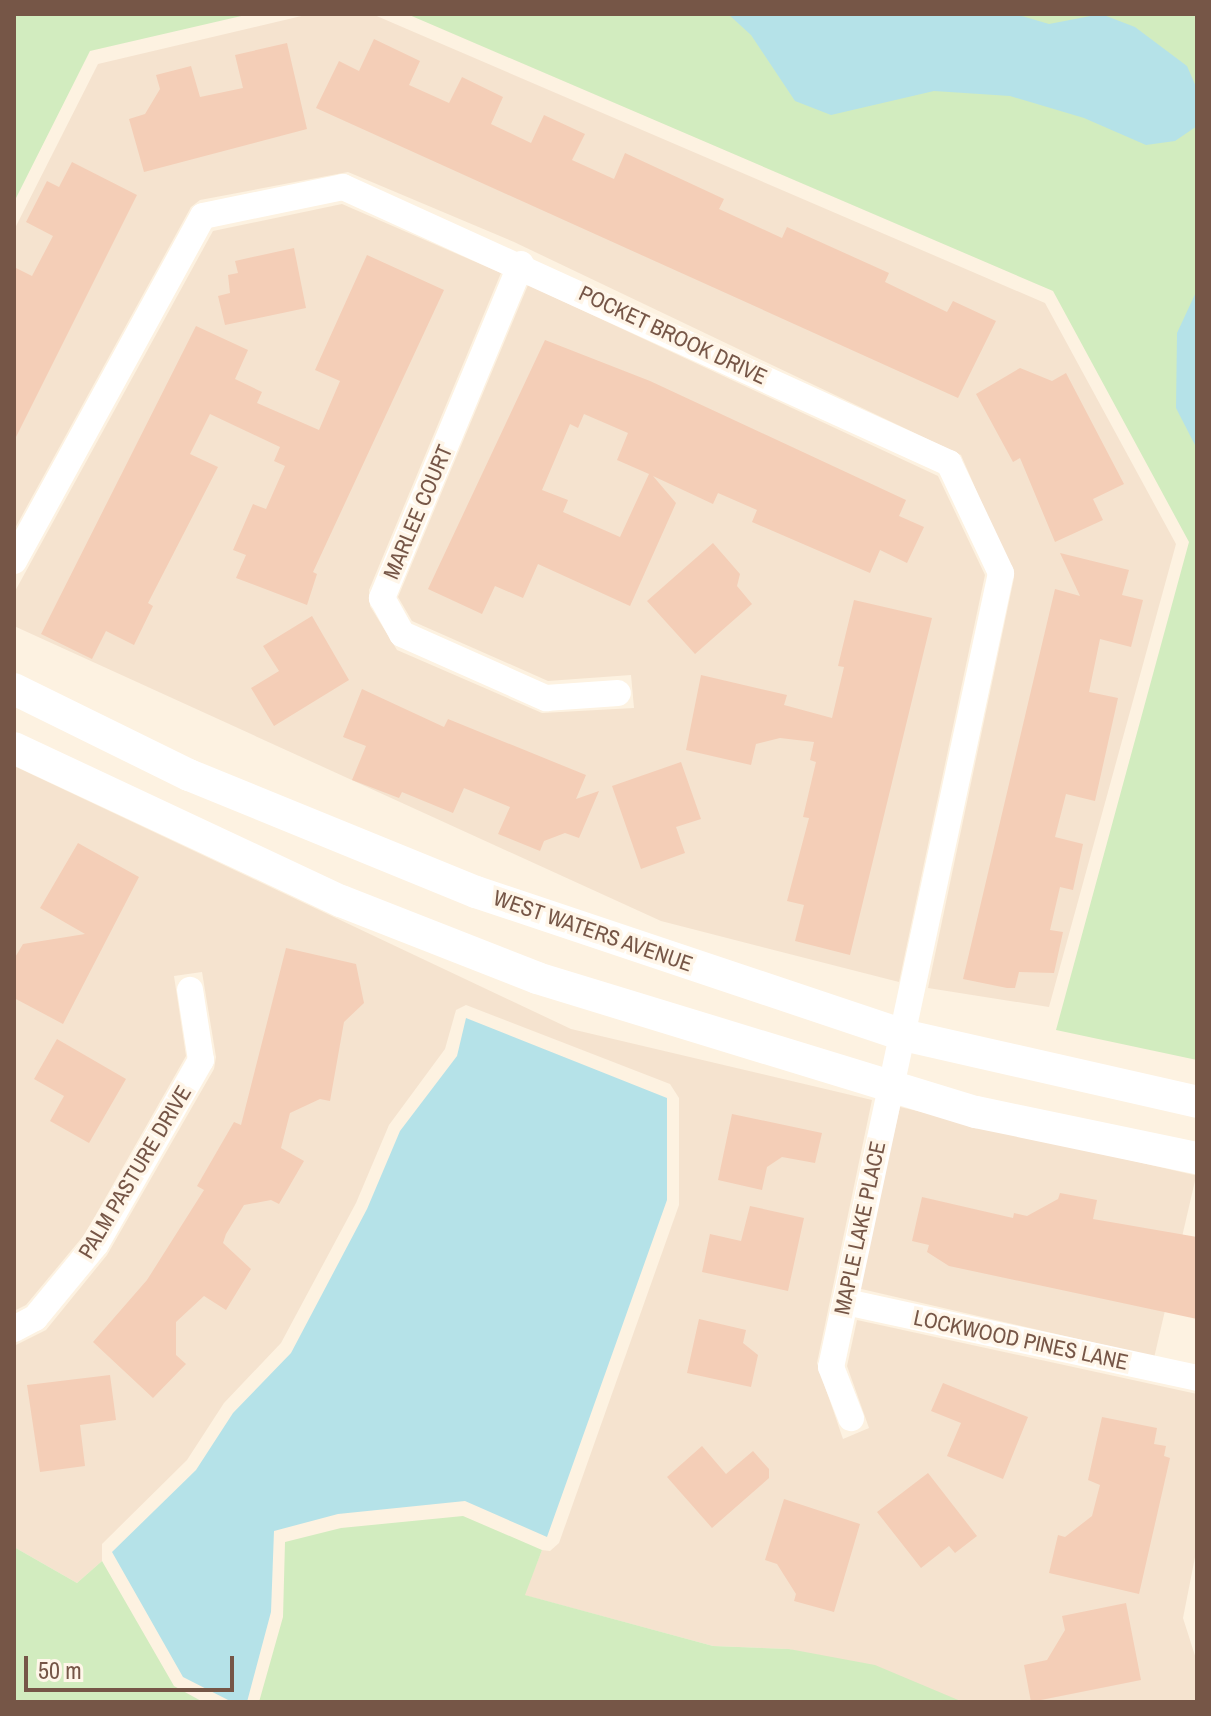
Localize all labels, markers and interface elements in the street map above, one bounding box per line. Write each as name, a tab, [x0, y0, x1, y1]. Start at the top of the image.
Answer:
street label: POCKET BROOK DRIVE	[575, 280, 771, 390]
street label: MARLEE COURT	[378, 441, 458, 583]
street label: WEST WATERS AVENUE	[489, 884, 697, 978]
street label: PALM PASTURE DRIVE	[73, 1081, 197, 1263]
street label: MAPLE LAKE PLACE	[829, 1139, 891, 1317]
street label: LOCKWOOD PINES LANE	[911, 1304, 1131, 1376]
scale bar	[28, 1640, 238, 1690]
text: 50 m	[38, 1654, 82, 1686]

